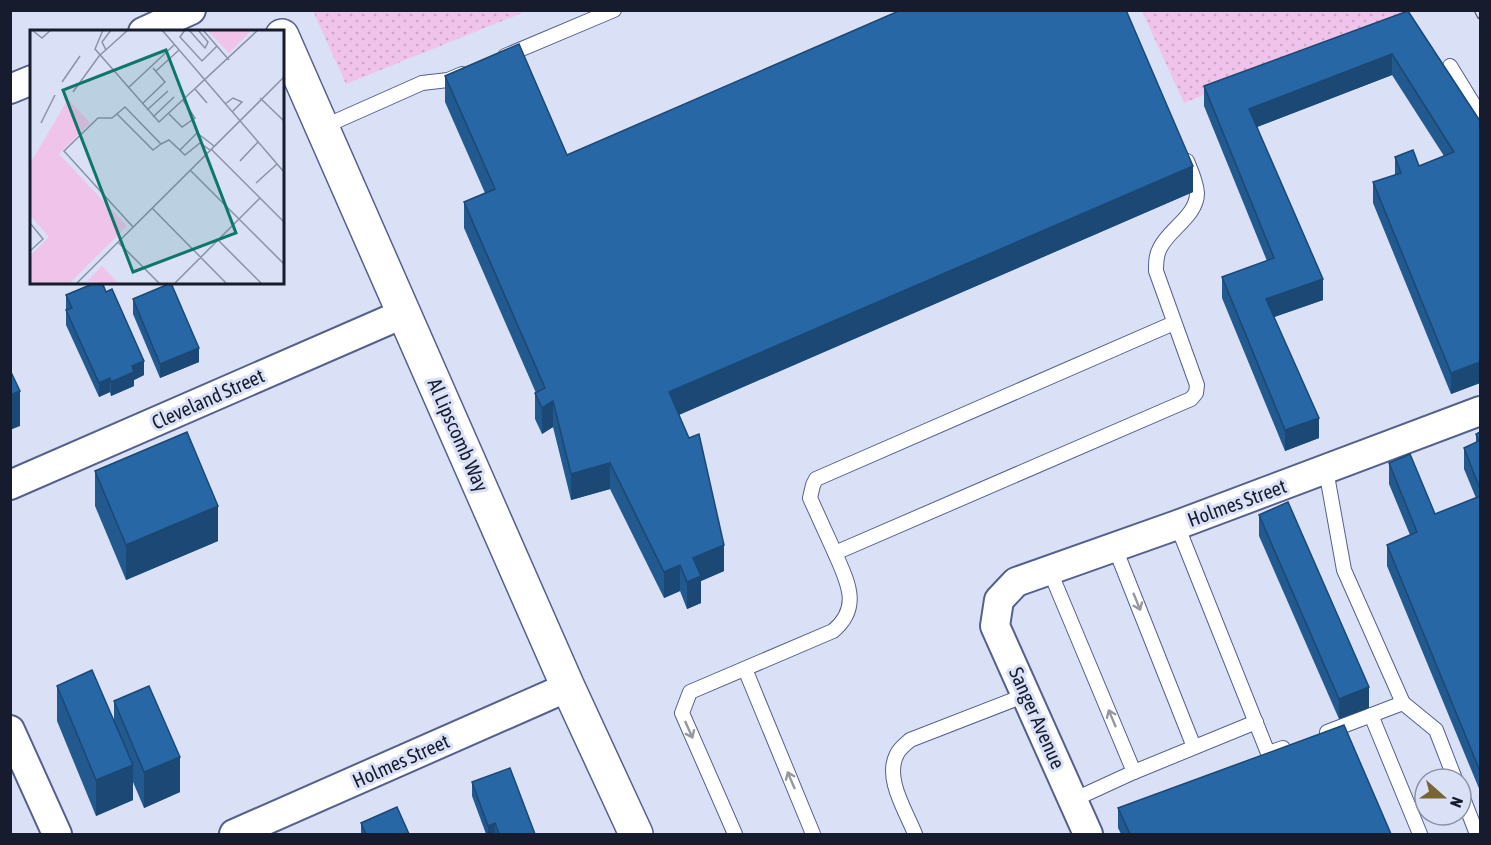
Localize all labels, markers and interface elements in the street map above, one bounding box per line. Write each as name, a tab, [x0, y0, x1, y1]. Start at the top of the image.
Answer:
inset map	[30, 30, 284, 284]
street label: Cleveland Street	[148, 363, 268, 434]
street label: Al Lipscomb Way	[423, 375, 494, 495]
street label: Holmes Street	[1184, 474, 1290, 531]
one-way arrow	[1132, 592, 1143, 611]
street label: Sanger Avenue	[1005, 663, 1070, 772]
one-way arrow	[1105, 709, 1116, 727]
one-way arrow	[684, 720, 695, 739]
street label: Holmes Street	[349, 729, 453, 792]
north arrow	[1413, 767, 1473, 827]
one-way arrow	[785, 772, 796, 790]
text: N	[1447, 795, 1467, 810]

